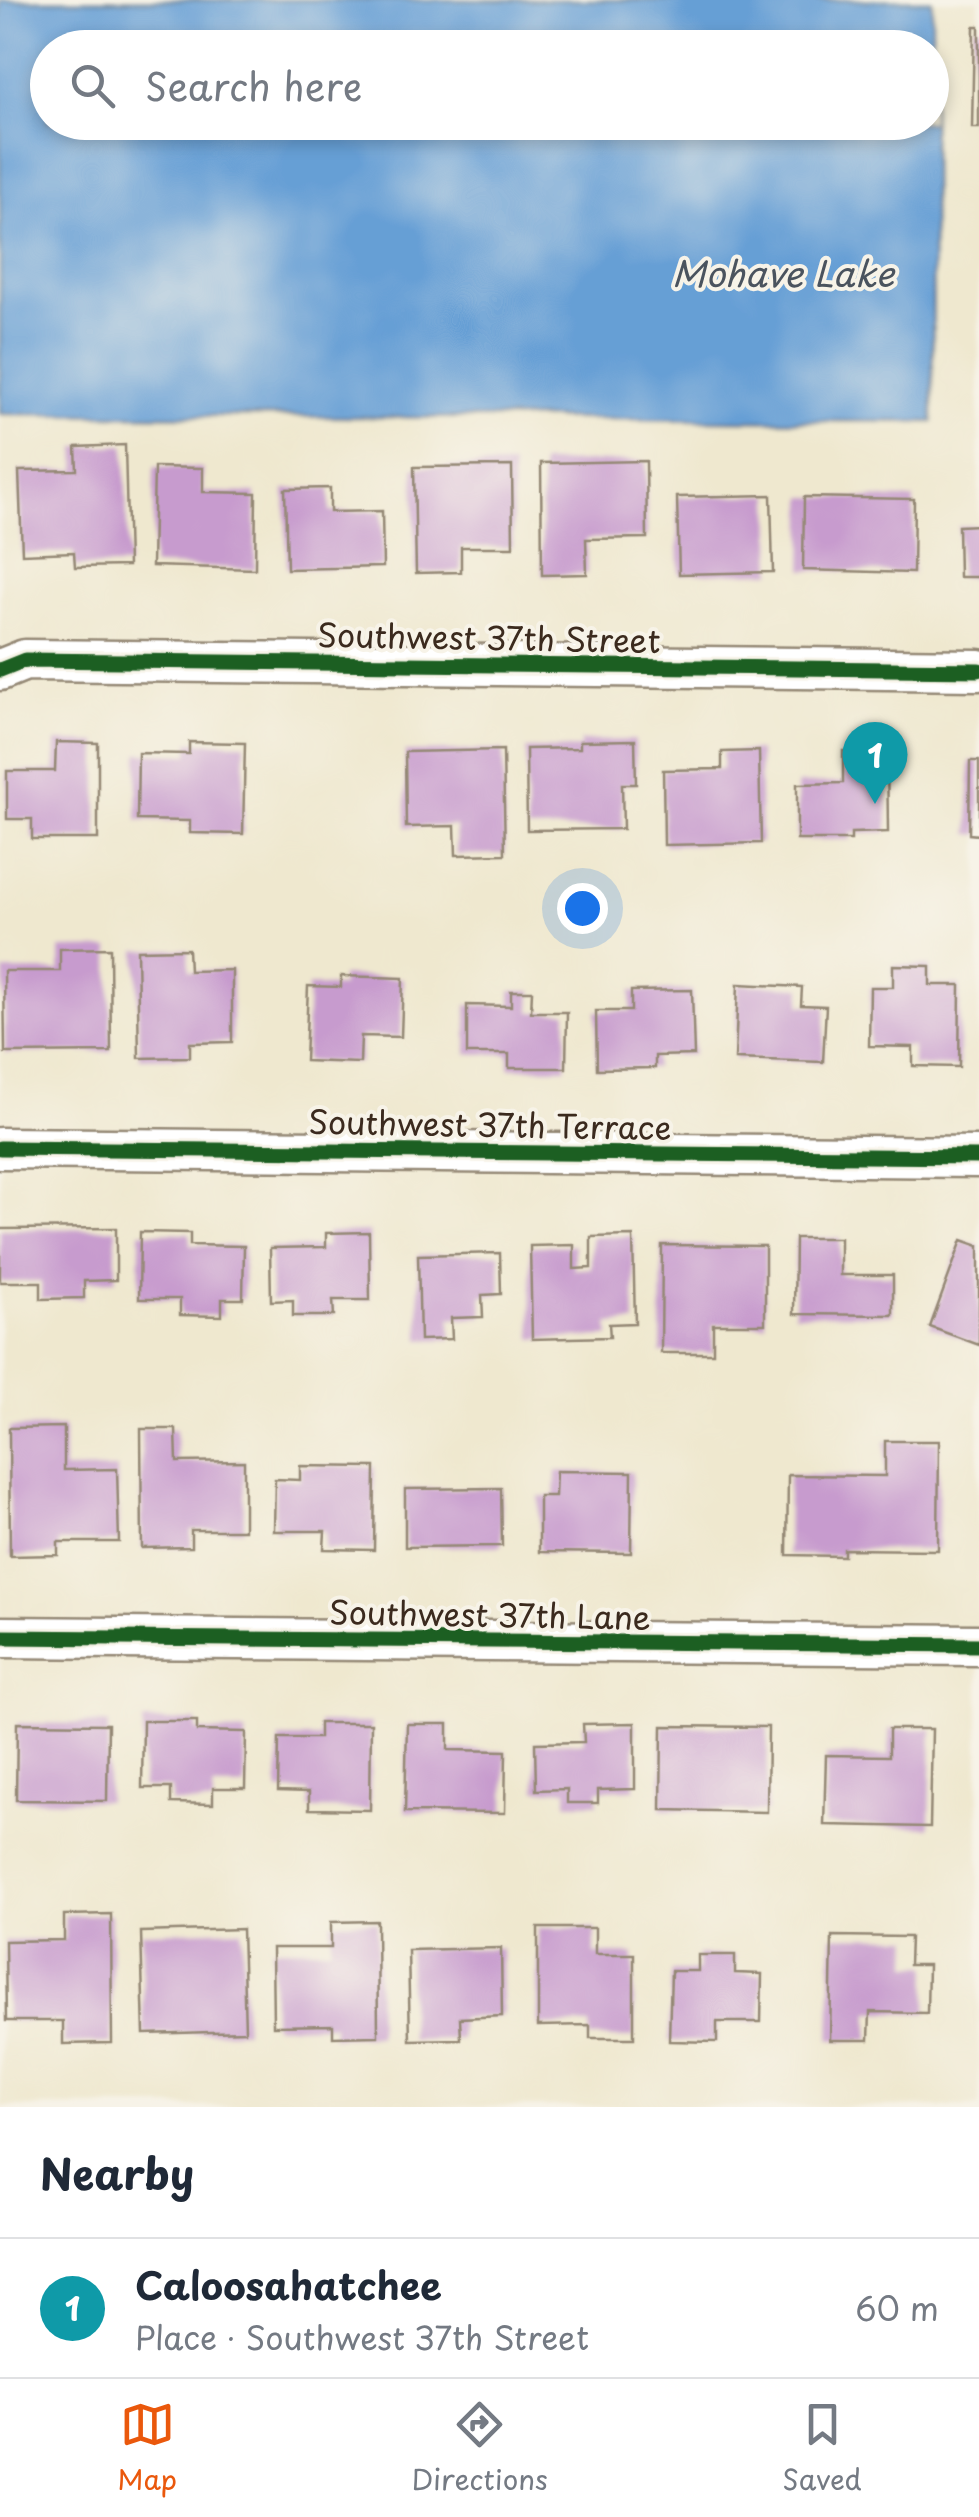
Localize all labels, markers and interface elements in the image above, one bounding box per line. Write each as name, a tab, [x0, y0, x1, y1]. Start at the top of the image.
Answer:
search box	[30, 30, 949, 140]
text: Search here	[145, 57, 362, 114]
icon: search	[65, 58, 120, 113]
water label: Mohave Lake	[672, 246, 897, 299]
street label: Southwest 37th Street	[317, 610, 661, 664]
pin: 1	[842, 722, 908, 804]
your location	[557, 883, 608, 934]
street label: Southwest 37th Terrace	[308, 1097, 672, 1151]
street label: Southwest 37th Lane	[329, 1587, 651, 1641]
text: Nearby	[40, 2141, 194, 2204]
text: Caloosahatchee	[135, 2256, 442, 2313]
text: 1	[65, 2284, 80, 2332]
text: 60 m	[855, 2284, 939, 2332]
text: Place · Southwest 37th Street	[135, 2313, 589, 2361]
tab: Map	[117, 2397, 177, 2500]
tab: Directions	[412, 2397, 548, 2500]
tab: Saved	[782, 2397, 862, 2500]

